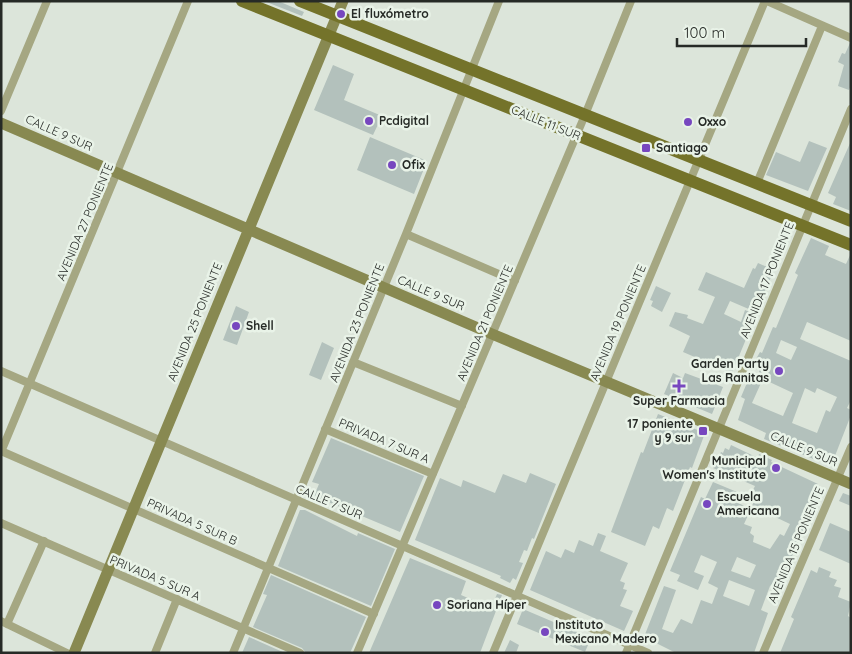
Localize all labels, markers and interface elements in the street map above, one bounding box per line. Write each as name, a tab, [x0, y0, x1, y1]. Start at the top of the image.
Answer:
place label: El fluxómetro	[351, 6, 429, 21]
marker: El fluxómetro	[335, 8, 347, 20]
scale bar	[677, 15, 806, 47]
text: 100 m	[684, 23, 725, 42]
street label: CALLE 11 SUR	[509, 102, 583, 143]
street label: CALLE 9 SUR	[23, 111, 95, 154]
place label: Pcdigital	[379, 113, 429, 128]
place label: Oxxo	[698, 114, 727, 129]
marker: Pcdigital	[363, 115, 375, 127]
marker: Oxxo	[682, 116, 694, 128]
place label: Santiago	[656, 140, 709, 155]
marker: Santiago	[640, 142, 652, 154]
place label: Ofix	[402, 157, 425, 172]
marker: Ofix	[386, 159, 398, 171]
street label: AVENIDA 27 PONIENTE	[53, 161, 116, 283]
street label: AVENIDA 17 PONIENTE	[736, 219, 797, 340]
street label: AVENIDA 25 PONIENTE	[164, 260, 225, 383]
street label: AVENIDA 23 PONIENTE	[326, 261, 387, 384]
street label: AVENIDA 21 PONIENTE	[453, 262, 516, 383]
street label: AVENIDA 19 PONIENTE	[586, 262, 649, 383]
street label: CALLE 9 SUR	[395, 272, 467, 313]
place label: Shell	[246, 318, 274, 333]
marker: Shell	[230, 320, 242, 332]
place label: Garden Party Las Ranitas	[691, 356, 769, 385]
marker: Garden Party Las Ranitas	[773, 365, 785, 377]
marker: Super Farmacia	[673, 380, 685, 392]
place label: Super Farmacia	[633, 393, 725, 408]
street label: PRIVADA 7 SUR A	[337, 415, 432, 466]
place label: 17 poniente y 9 sur	[627, 416, 693, 445]
marker: 17 poniente y 9 sur	[697, 425, 709, 437]
street label: CALLE 9 SUR	[768, 428, 840, 469]
place label: Municipal Women's Institute	[663, 453, 766, 482]
marker: Municipal Women's Institute	[770, 462, 782, 474]
street label: CALLE 7 SUR	[293, 481, 365, 522]
street label: AVENIDA 15 PONIENTE	[764, 484, 827, 605]
place label: Escuela Americana	[717, 489, 779, 518]
street label: PRIVADA 5 SUR B	[145, 495, 240, 548]
marker: Escuela Americana	[701, 498, 713, 510]
street label: PRIVADA 5 SUR A	[107, 552, 203, 604]
place label: Soriana Híper	[447, 597, 527, 612]
marker: Soriana Híper	[431, 599, 443, 611]
place label: Instituto Mexicano Madero	[555, 617, 657, 646]
marker: Instituto Mexicano Madero	[539, 626, 551, 638]

